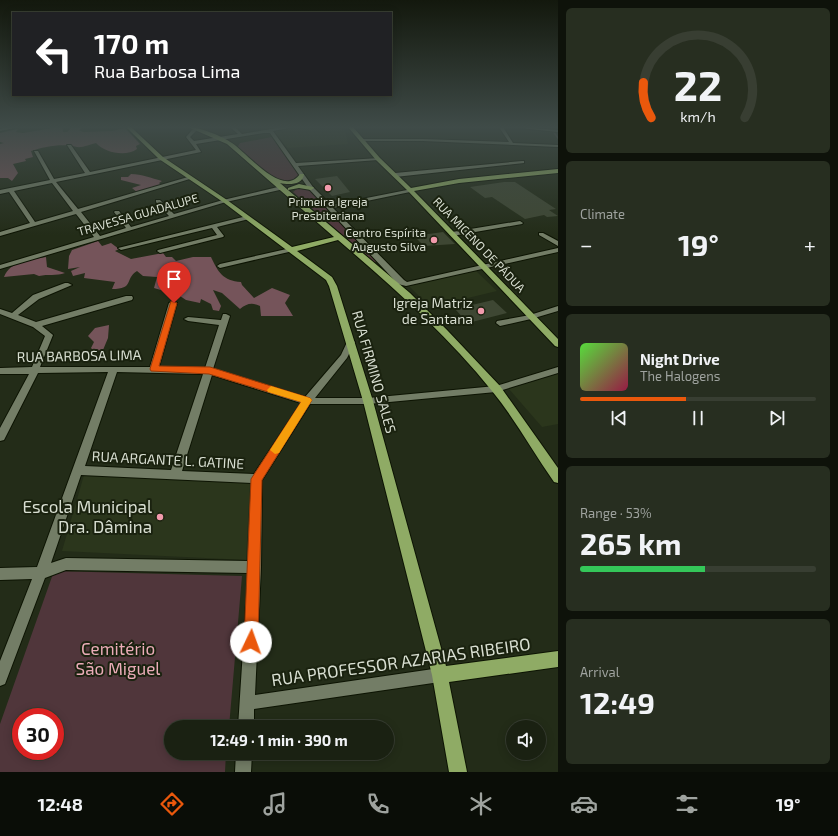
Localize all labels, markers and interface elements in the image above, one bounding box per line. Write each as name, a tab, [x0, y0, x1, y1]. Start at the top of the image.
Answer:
text: 170 m	[94, 26, 169, 60]
icon: left	[28, 28, 80, 80]
text: 22	[674, 59, 722, 109]
text: Rua Barbosa Lima	[94, 60, 240, 82]
text: km/h	[680, 108, 716, 125]
marker: Primeira Igreja Presbiteriana	[323, 183, 333, 193]
street label: TRAVESSA GUADALUPE	[76, 190, 200, 238]
place label: Primeira Igreja Presbiteriana	[288, 194, 368, 222]
street label: RUA MICENO DE PÁDUA	[431, 194, 529, 295]
text: Climate	[580, 206, 625, 222]
place label: Centro Espírita Augusto Silva	[345, 225, 426, 253]
text: 19°	[678, 226, 719, 262]
text: −	[580, 231, 593, 257]
text: +	[804, 231, 816, 257]
marker: Centro Espírita Augusto Silva	[429, 235, 439, 245]
pin	[157, 262, 191, 303]
icon: arrive	[163, 268, 185, 290]
place label: Igreja Matriz de Santana	[393, 294, 473, 327]
marker: Igreja Matriz de Santana	[476, 306, 486, 316]
street label: RUA FIRMINO SALES	[349, 308, 400, 435]
street label: RUA BARBOSA LIMA	[17, 346, 142, 365]
text: Night Drive	[640, 350, 720, 368]
text: The Halogens	[640, 368, 720, 384]
icon: previous	[608, 407, 630, 429]
icon: pause	[687, 407, 709, 429]
icon: next	[766, 407, 788, 429]
street label: RUA ARGANTE L. GATINE	[91, 447, 245, 472]
place label: Escola Municipal Dra. Dâmina	[22, 496, 152, 536]
text: Range · 53%	[580, 505, 652, 521]
marker: Escola Municipal Dra. Dâmina	[155, 512, 165, 522]
text: 265 km	[580, 525, 681, 561]
position arrow	[230, 621, 272, 663]
street label: RUA PROFESSOR AZARIAS RIBEIRO	[270, 633, 532, 689]
park label: Cemitério São Miguel	[76, 638, 160, 679]
text: Arrival	[580, 664, 620, 680]
text: 12:49	[580, 684, 655, 720]
speed limit sign: 30	[12, 708, 64, 760]
map controls	[506, 720, 546, 760]
button: sound	[506, 720, 546, 760]
text: 12:49 · 1 min · 390 m	[210, 731, 348, 749]
icon: directions	[158, 790, 186, 818]
icon: music	[261, 790, 289, 818]
icon: phone	[364, 790, 392, 818]
icon: climate	[467, 790, 495, 818]
icon: car	[570, 790, 598, 818]
icon: filters	[673, 790, 701, 818]
text: 12:48	[37, 793, 83, 815]
text: 19°	[776, 793, 800, 815]

